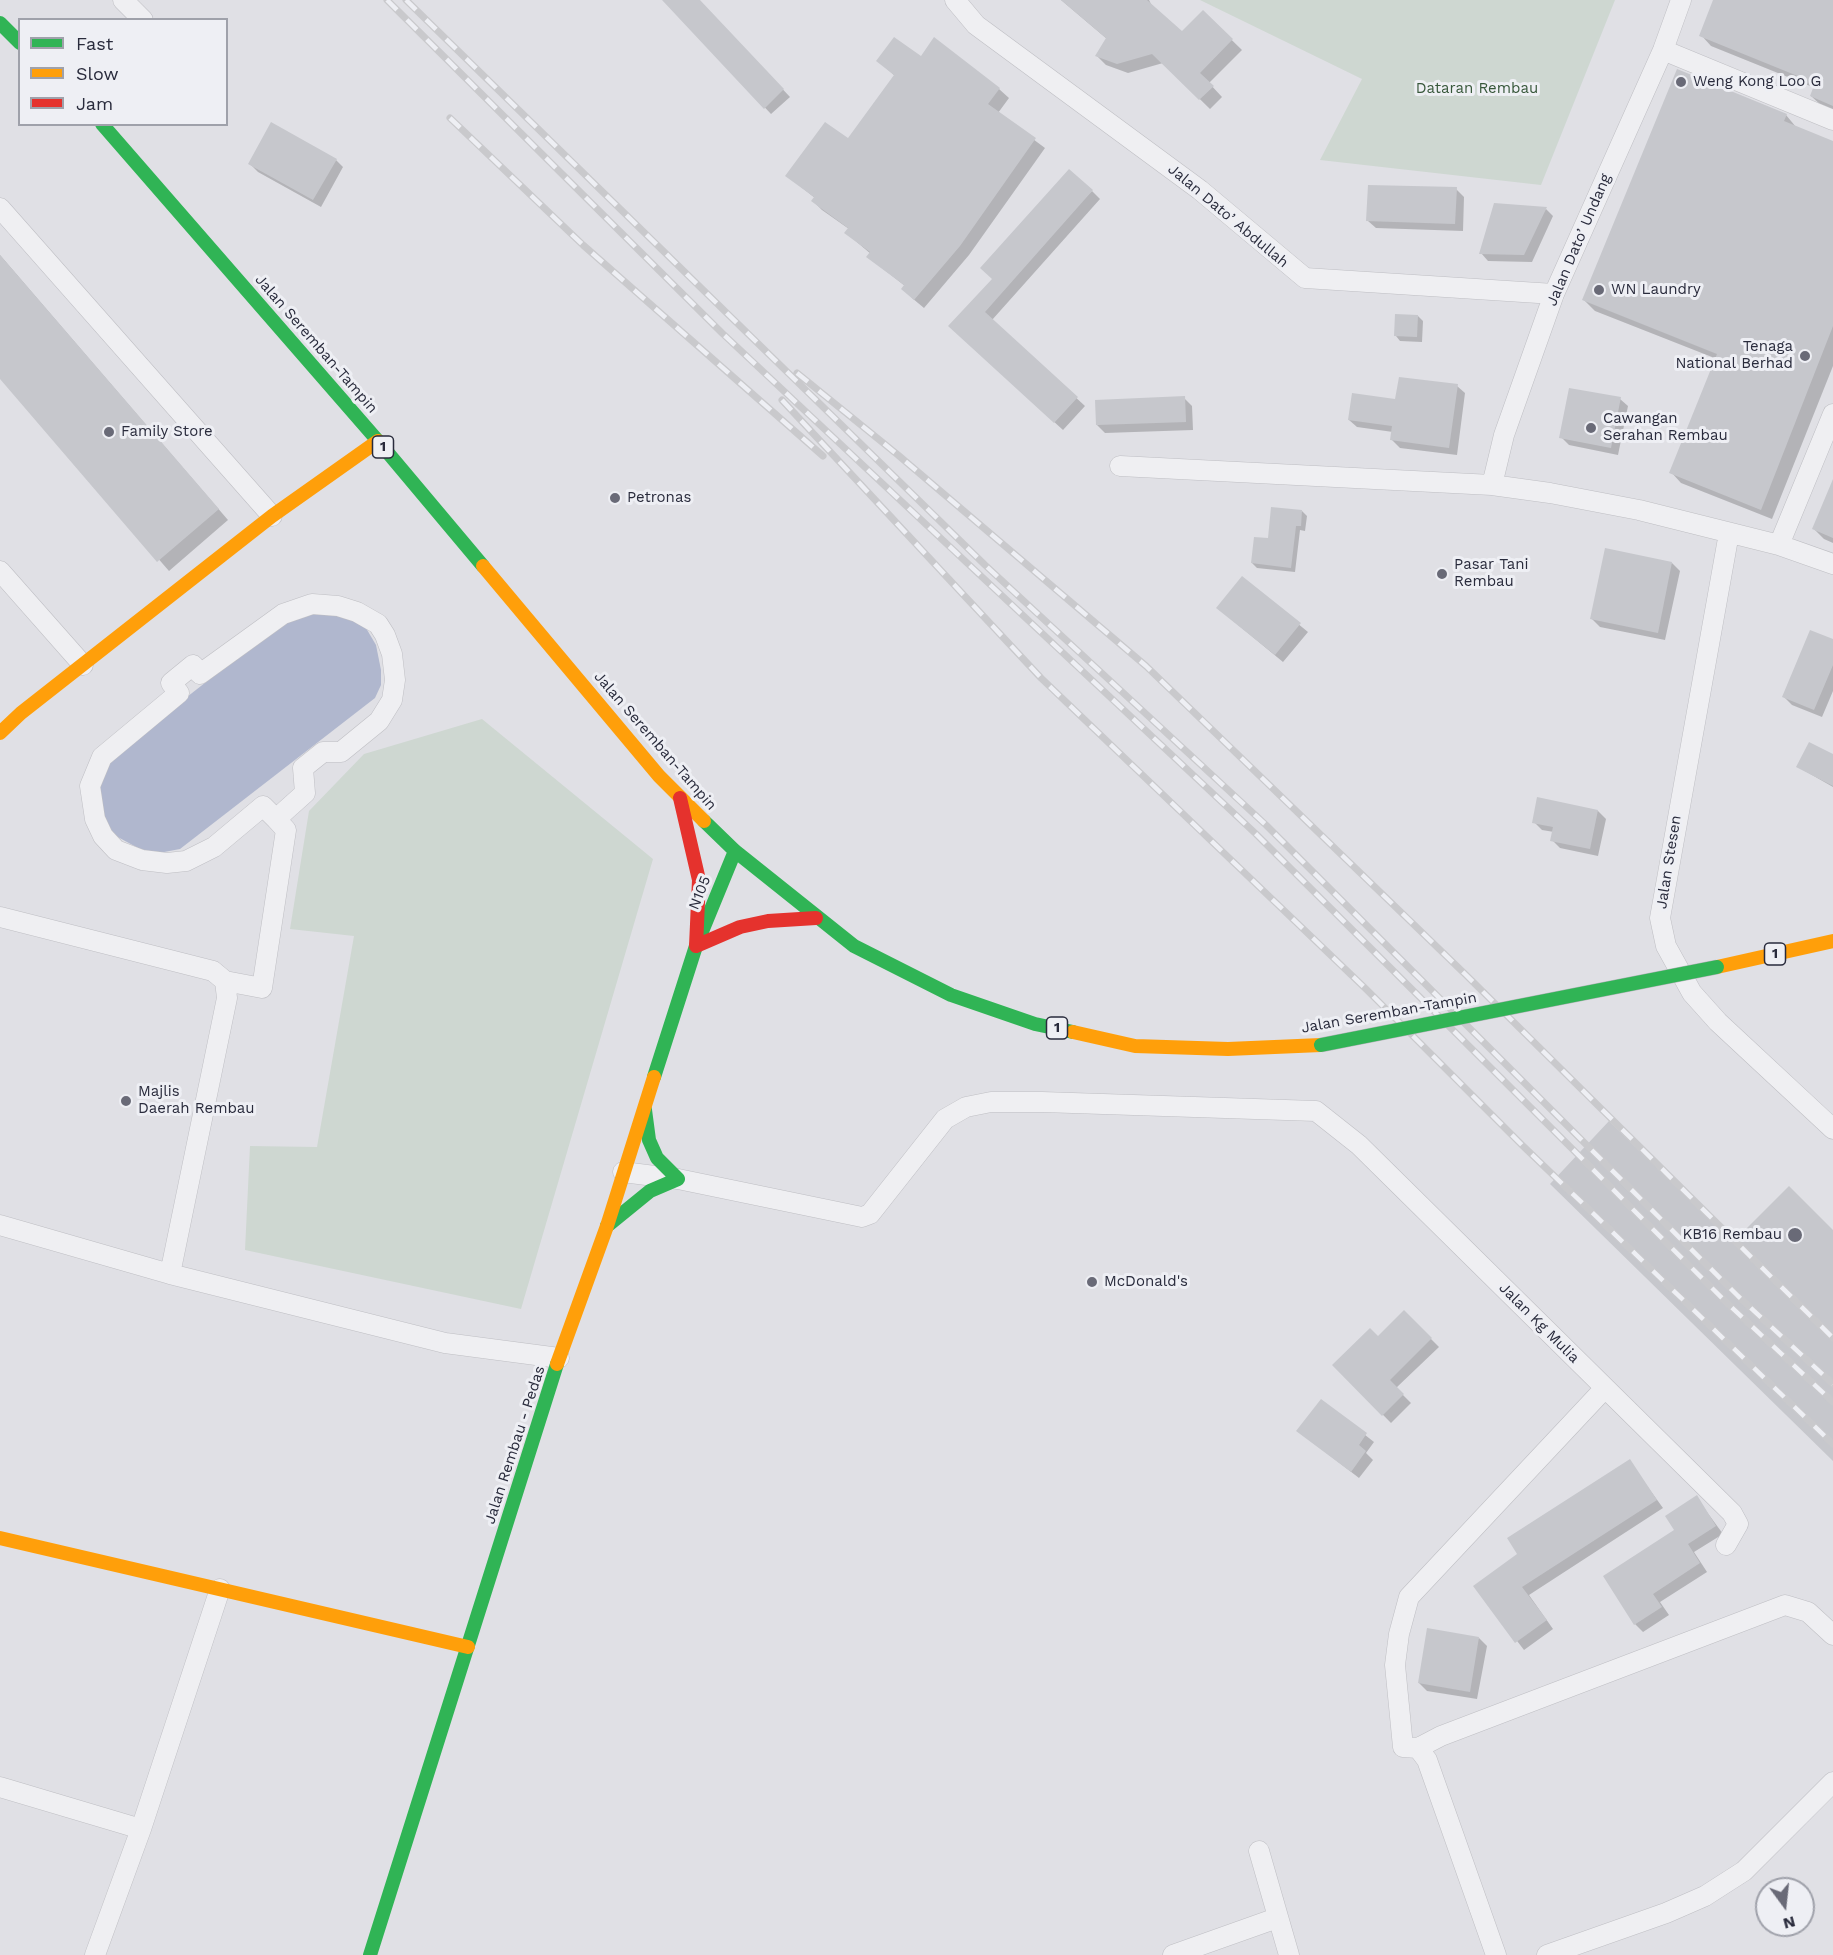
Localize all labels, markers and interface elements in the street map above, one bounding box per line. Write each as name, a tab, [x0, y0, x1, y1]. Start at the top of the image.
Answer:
legend	[18, 18, 228, 126]
text: Fast	[76, 33, 113, 54]
text: Slow	[76, 63, 119, 84]
place label: Weng Kong Loo G	[1693, 73, 1821, 91]
marker: Weng Kong Loo G	[1674, 75, 1688, 89]
park label: Dataran Rembau	[1416, 80, 1538, 98]
text: Jam	[76, 93, 113, 114]
street label: Jalan Dato’ Abdullah	[1164, 160, 1292, 272]
street label: Jalan Dato’ Undang	[1543, 171, 1615, 309]
street label: Jalan Seremban-Tampin	[251, 271, 381, 417]
place label: WN Laundry	[1611, 281, 1701, 299]
marker: WN Laundry	[1592, 283, 1606, 297]
place label: Tenaga National Berhad	[1675, 338, 1793, 373]
marker: Tenaga National Berhad	[1798, 349, 1812, 363]
place label: Cawangan Serahan Rembau	[1603, 410, 1728, 445]
marker: Cawangan Serahan Rembau	[1584, 421, 1598, 435]
place label: Family Store	[121, 423, 213, 441]
marker: Family Store	[102, 425, 116, 439]
road number: 1	[372, 436, 394, 458]
place label: Petronas	[627, 489, 691, 507]
marker: Petronas	[608, 491, 622, 505]
place label: Pasar Tani Rembau	[1454, 556, 1529, 591]
marker: Pasar Tani Rembau	[1435, 567, 1449, 581]
street label: Jalan Seremban-Tampin	[590, 668, 720, 814]
street label: Jalan Stesen	[1653, 814, 1685, 910]
street label: N105	[685, 873, 715, 913]
road number: 1	[1764, 943, 1786, 965]
street label: Jalan Seremban-Tampin	[1300, 989, 1478, 1037]
road number: 1	[1046, 1017, 1068, 1039]
place label: Majlis Daerah Rembau	[138, 1083, 255, 1118]
marker: Majlis Daerah Rembau	[119, 1094, 133, 1108]
place label: KB16 Rembau	[1682, 1226, 1782, 1244]
marker: KB16 Rembau	[1786, 1226, 1804, 1244]
place label: McDonald's	[1104, 1273, 1188, 1291]
marker: McDonald's	[1085, 1275, 1099, 1289]
street label: Jalan Kg Mulia	[1495, 1279, 1583, 1367]
street label: Jalan Rembau - Pedas	[481, 1364, 549, 1526]
north arrow	[1755, 1877, 1815, 1937]
text: N	[1781, 1912, 1797, 1934]

